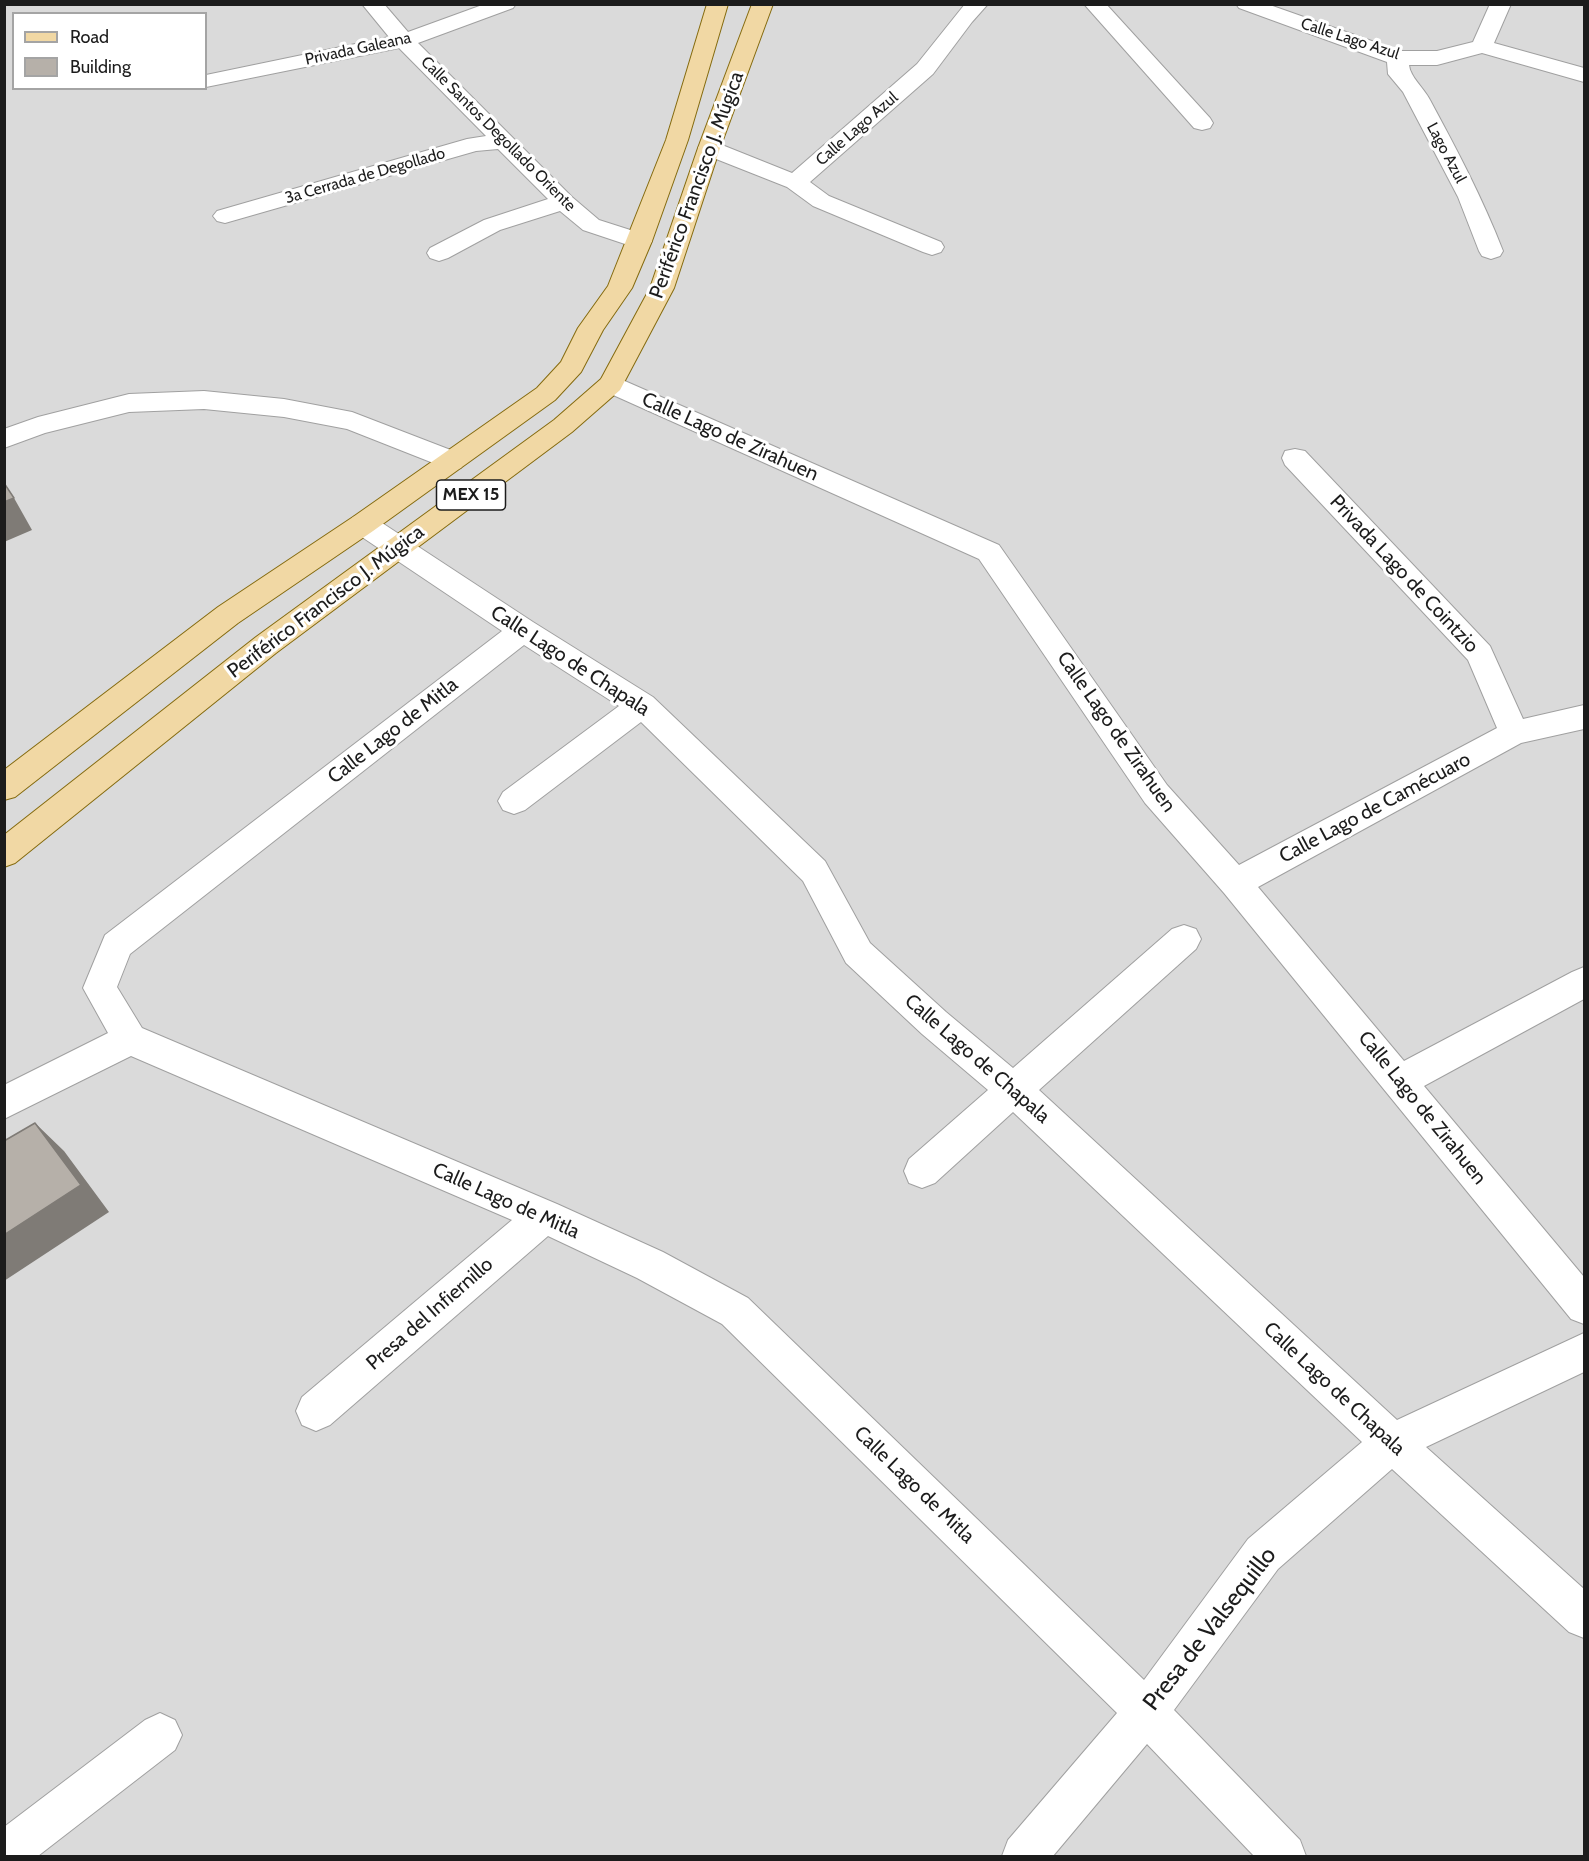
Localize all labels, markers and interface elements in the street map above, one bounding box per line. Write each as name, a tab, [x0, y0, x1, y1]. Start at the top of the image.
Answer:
legend	[12, 12, 207, 90]
street label: Calle Lago Azul	[1298, 14, 1402, 64]
text: Road	[70, 26, 109, 48]
street label: Privada Galeana	[303, 28, 413, 70]
street label: Calle Santos Degollado Oriente	[417, 53, 579, 215]
text: Building	[70, 56, 131, 78]
street label: Periférico Francisco J. Múgica	[645, 68, 749, 302]
street label: Calle Lago Azul	[812, 88, 902, 170]
street label: Lago Azul	[1422, 120, 1470, 186]
street label: 3a Cerrada de Degollado	[283, 144, 447, 208]
street label: Calle Lago de Zirahuen	[638, 387, 822, 487]
road number: MEX 15	[436, 480, 506, 510]
street label: Privada Lago de Cointzio	[1325, 490, 1483, 658]
street label: Periférico Francisco J. Múgica	[223, 520, 429, 684]
street label: Calle Lago de Chapala	[486, 601, 654, 721]
street label: Calle Lago de Zirahuen	[1052, 647, 1180, 817]
street label: Calle Lago de Mitla	[323, 673, 463, 789]
street label: Calle Lago de Camécuaro	[1275, 747, 1475, 869]
street label: Calle Lago de Chapala	[899, 989, 1055, 1129]
street label: Calle Lago de Zirahuen	[1353, 1026, 1491, 1190]
street label: Calle Lago de Mitla	[429, 1158, 583, 1244]
street label: Presa del Infiernillo	[362, 1253, 498, 1375]
street label: Calle Lago de Chapala	[1258, 1317, 1410, 1461]
street label: Calle Lago de Mitla	[849, 1421, 979, 1549]
street label: Presa de Valsequillo	[1137, 1542, 1283, 1716]

